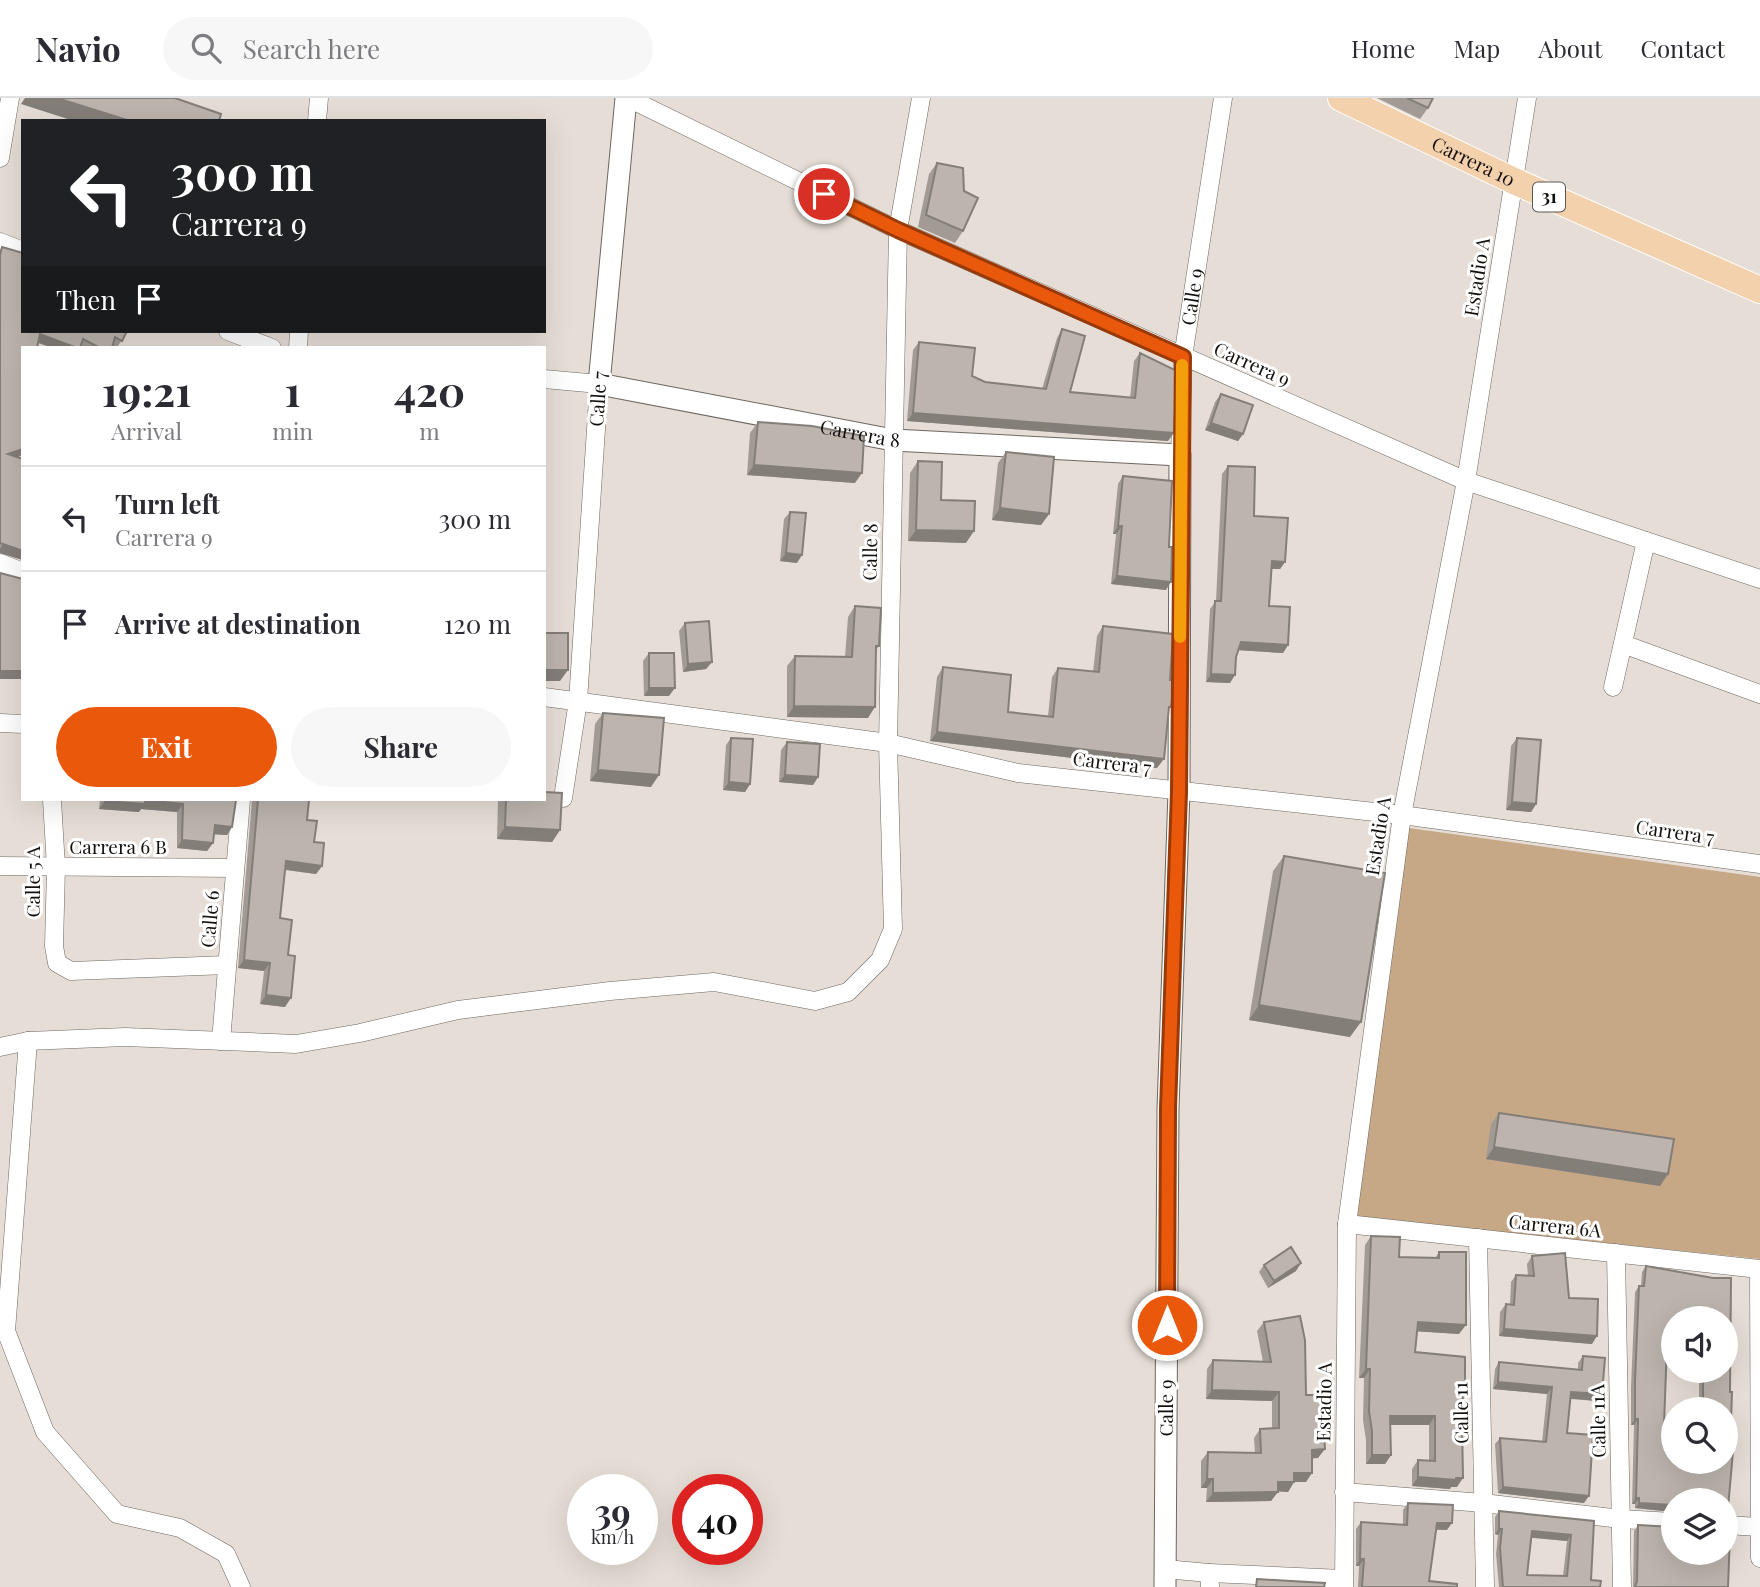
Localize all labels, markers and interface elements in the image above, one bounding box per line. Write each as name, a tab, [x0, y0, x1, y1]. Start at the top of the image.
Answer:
search box	[163, 17, 653, 80]
text: Navio	[35, 26, 121, 70]
icon: search	[187, 29, 225, 67]
text: Search here	[243, 31, 380, 66]
text: Home	[1351, 32, 1415, 64]
text: Map	[1453, 32, 1500, 64]
text: About	[1538, 32, 1602, 64]
text: Contact	[1640, 32, 1725, 64]
street label: Carrera 10	[1428, 130, 1520, 192]
text: 300 m	[171, 138, 314, 203]
icon: left	[56, 147, 147, 238]
pin	[794, 164, 854, 224]
icon: arrive	[805, 175, 843, 213]
road number: 31	[1533, 182, 1565, 212]
text: Carrera 9	[171, 201, 307, 244]
street label: Estadio A	[1457, 235, 1495, 318]
street label: Calle 9	[1174, 266, 1209, 327]
icon: arrive	[130, 280, 168, 318]
text: Then	[56, 282, 116, 317]
street label: Carrera 9	[1210, 335, 1295, 391]
text: 19:21	[102, 362, 191, 418]
text: 1	[285, 362, 301, 418]
text: 420	[394, 362, 465, 418]
street label: Calle 7	[582, 370, 612, 427]
street label: Carrera 8	[818, 412, 901, 452]
text: Arrival	[111, 415, 182, 446]
text: min	[272, 415, 313, 446]
text: m	[419, 415, 440, 446]
text: Turn left	[115, 486, 220, 521]
icon: left	[56, 500, 94, 538]
text: 300 m	[439, 501, 511, 536]
text: Carrera 9	[115, 521, 213, 552]
street label: Calle 8	[856, 523, 882, 581]
icon: arrive	[56, 605, 94, 643]
text: Arrive at destination	[115, 606, 361, 641]
text: 120 m	[444, 606, 511, 641]
button: Exit	[56, 707, 277, 787]
button: Share	[291, 707, 511, 787]
street label: Carrera 7	[1071, 744, 1153, 780]
street label: Estadio A	[1358, 794, 1396, 877]
street label: Carrera 7	[1634, 813, 1716, 849]
street label: Carrera 6 B	[69, 833, 167, 859]
street label: Calle 5 A	[19, 845, 45, 918]
street label: Calle 6	[194, 889, 224, 949]
street label: Carrera 6A	[1508, 1207, 1604, 1243]
position arrow	[1130, 1288, 1204, 1362]
map controls	[1661, 1306, 1738, 1565]
button: sound	[1661, 1306, 1738, 1383]
street label: Estadio A	[1309, 1361, 1337, 1442]
street label: Calle 9	[1152, 1379, 1178, 1437]
street label: Calle 11	[1446, 1382, 1474, 1444]
street label: Calle 11A	[1583, 1383, 1611, 1458]
button: search	[1661, 1397, 1738, 1474]
speed limit sign: 40	[672, 1474, 763, 1565]
text: 39	[594, 1487, 631, 1534]
button: layers	[1661, 1488, 1738, 1565]
text: km/h	[591, 1525, 634, 1549]

